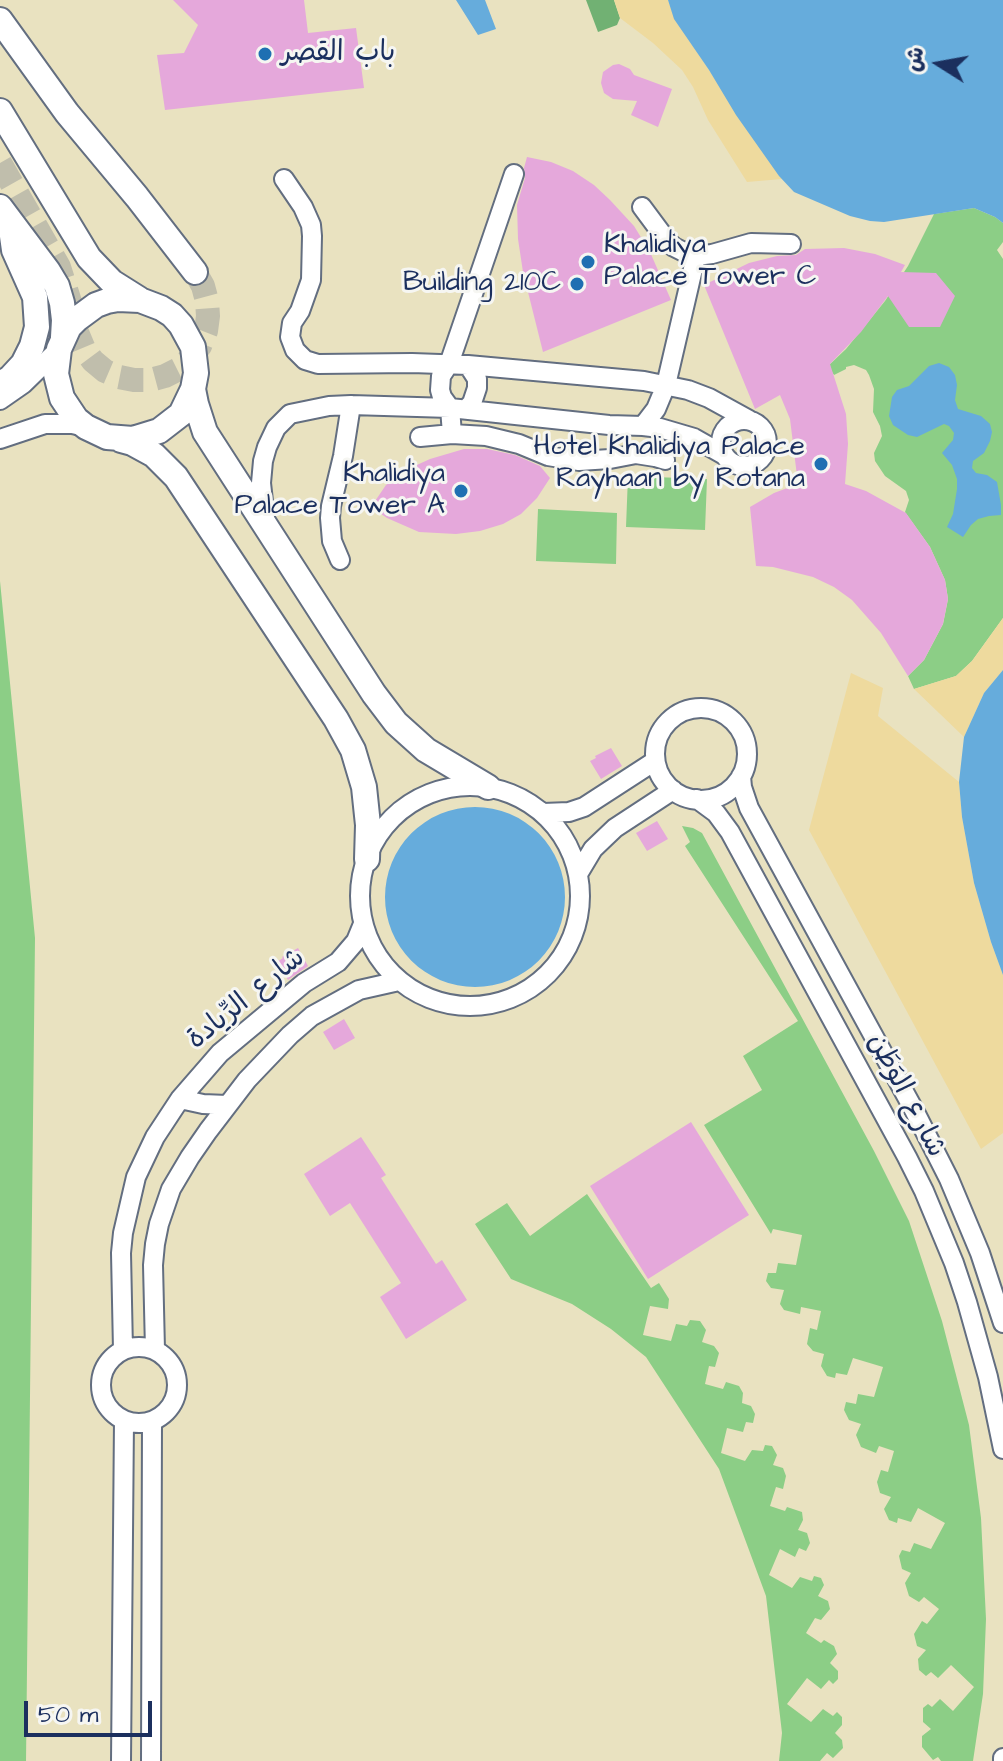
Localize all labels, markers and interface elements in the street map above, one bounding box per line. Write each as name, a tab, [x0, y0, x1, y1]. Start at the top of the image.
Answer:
north arrow	[899, 24, 979, 104]
place label: باب القصر	[281, 37, 395, 71]
text: ش	[897, 44, 932, 74]
marker: باب القصر	[256, 45, 274, 63]
place label: Khalidiya Palace Tower C	[604, 229, 816, 295]
marker: Khalidiya Palace Tower C	[579, 253, 597, 271]
place label: Building 210C	[403, 267, 561, 301]
marker: Building 210C	[568, 275, 586, 293]
place label: Hotel Khalidiya Palace Rayhaan by Rotana	[533, 431, 805, 497]
marker: Hotel Khalidiya Palace Rayhaan by Rotana	[812, 455, 830, 473]
place label: Khalidiya Palace Tower A	[235, 458, 445, 524]
marker: Khalidiya Palace Tower A	[452, 482, 470, 500]
street label: شارع الرِّيادة	[181, 942, 313, 1058]
street label: شارع الوَطَن	[858, 1028, 952, 1164]
scale bar	[28, 1685, 156, 1735]
text: 50 m	[38, 1698, 98, 1732]

